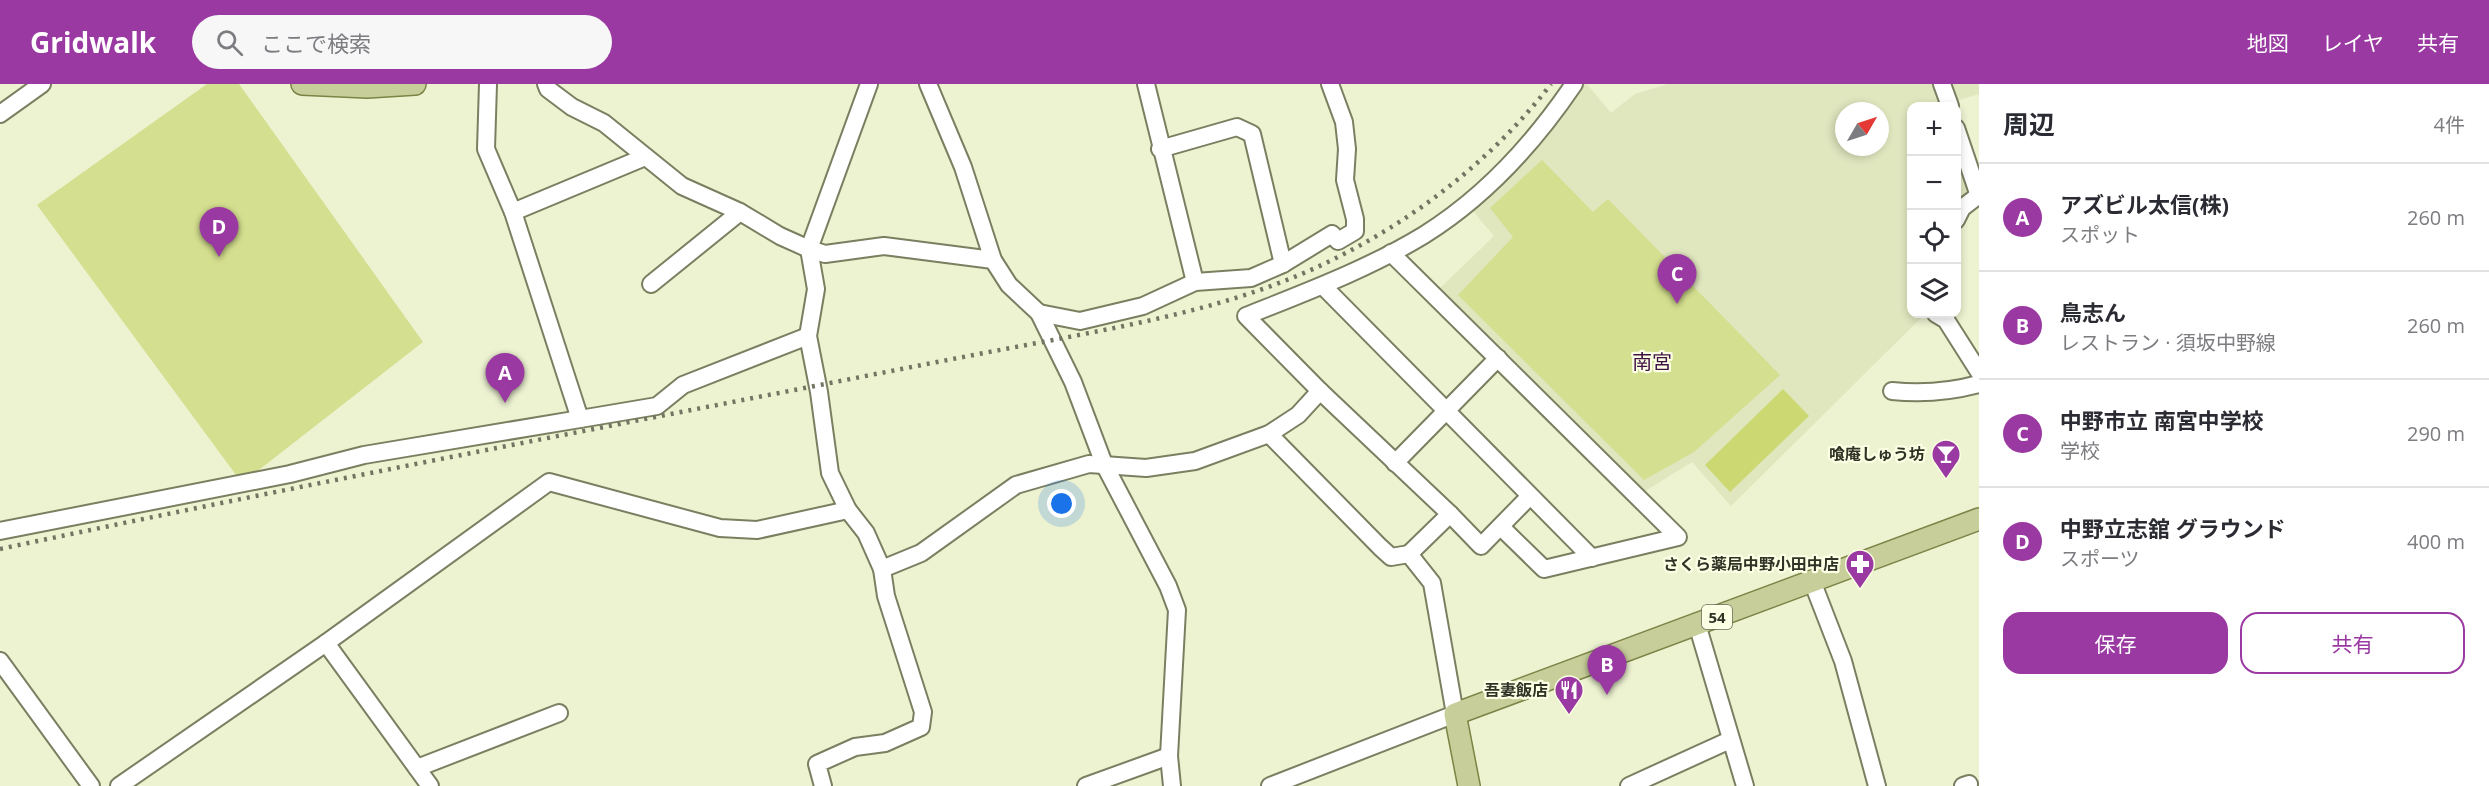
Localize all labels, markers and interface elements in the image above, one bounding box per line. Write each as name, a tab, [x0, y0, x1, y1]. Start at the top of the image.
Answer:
search box	[192, 15, 612, 69]
text: Gridwalk	[30, 23, 156, 61]
icon: search	[213, 26, 246, 59]
text: ここで検索	[261, 28, 371, 58]
text: 地図	[2247, 29, 2289, 57]
text: レイヤ	[2322, 29, 2384, 57]
text: 共有	[2417, 29, 2459, 57]
north arrow	[1835, 102, 1889, 156]
map controls	[1907, 102, 1961, 318]
button: +	[1907, 102, 1961, 156]
text: 周辺	[2003, 106, 2055, 142]
text: 4件	[2434, 111, 2465, 138]
button: −	[1907, 156, 1961, 210]
text: アズビル太信(株)	[2060, 189, 2229, 219]
text: A	[2016, 204, 2029, 231]
text: 260 m	[2407, 204, 2465, 231]
pin: D	[200, 208, 238, 257]
button: locate	[1907, 210, 1961, 264]
text: スポット	[2060, 221, 2140, 248]
pin: C	[1658, 254, 1696, 304]
button: layers	[1907, 264, 1961, 318]
text: 鳥志ん	[2060, 297, 2126, 327]
text: B	[2016, 312, 2029, 339]
text: 260 m	[2407, 312, 2465, 339]
text: レストラン · 須坂中野線	[2060, 329, 2276, 356]
district label: 南宮	[1632, 348, 1672, 375]
pin: A	[486, 354, 524, 403]
text: 中野市立 南宮中学校	[2060, 405, 2264, 435]
text: C	[2016, 420, 2029, 447]
text: 290 m	[2407, 420, 2465, 447]
text: 学校	[2060, 437, 2100, 464]
bar icon: 喰庵しゅう坊	[1930, 438, 1962, 480]
place label: 喰庵しゅう坊	[1829, 443, 1925, 465]
your location	[1047, 489, 1076, 518]
text: 中野立志舘 グラウンド	[2060, 513, 2286, 543]
text: D	[2015, 528, 2030, 555]
text: 400 m	[2407, 528, 2465, 555]
text: スポーツ	[2060, 545, 2140, 572]
pharmacy icon: さくら薬局中野小田中店	[1844, 548, 1876, 590]
place label: さくら薬局中野小田中店	[1663, 553, 1839, 575]
road number: 54	[1702, 605, 1732, 629]
button: 保存	[2003, 612, 2228, 674]
button: 共有	[2240, 612, 2465, 674]
pin: B	[1588, 646, 1626, 695]
restaurant icon: 吾妻飯店	[1553, 674, 1585, 716]
place label: 吾妻飯店	[1484, 679, 1548, 701]

